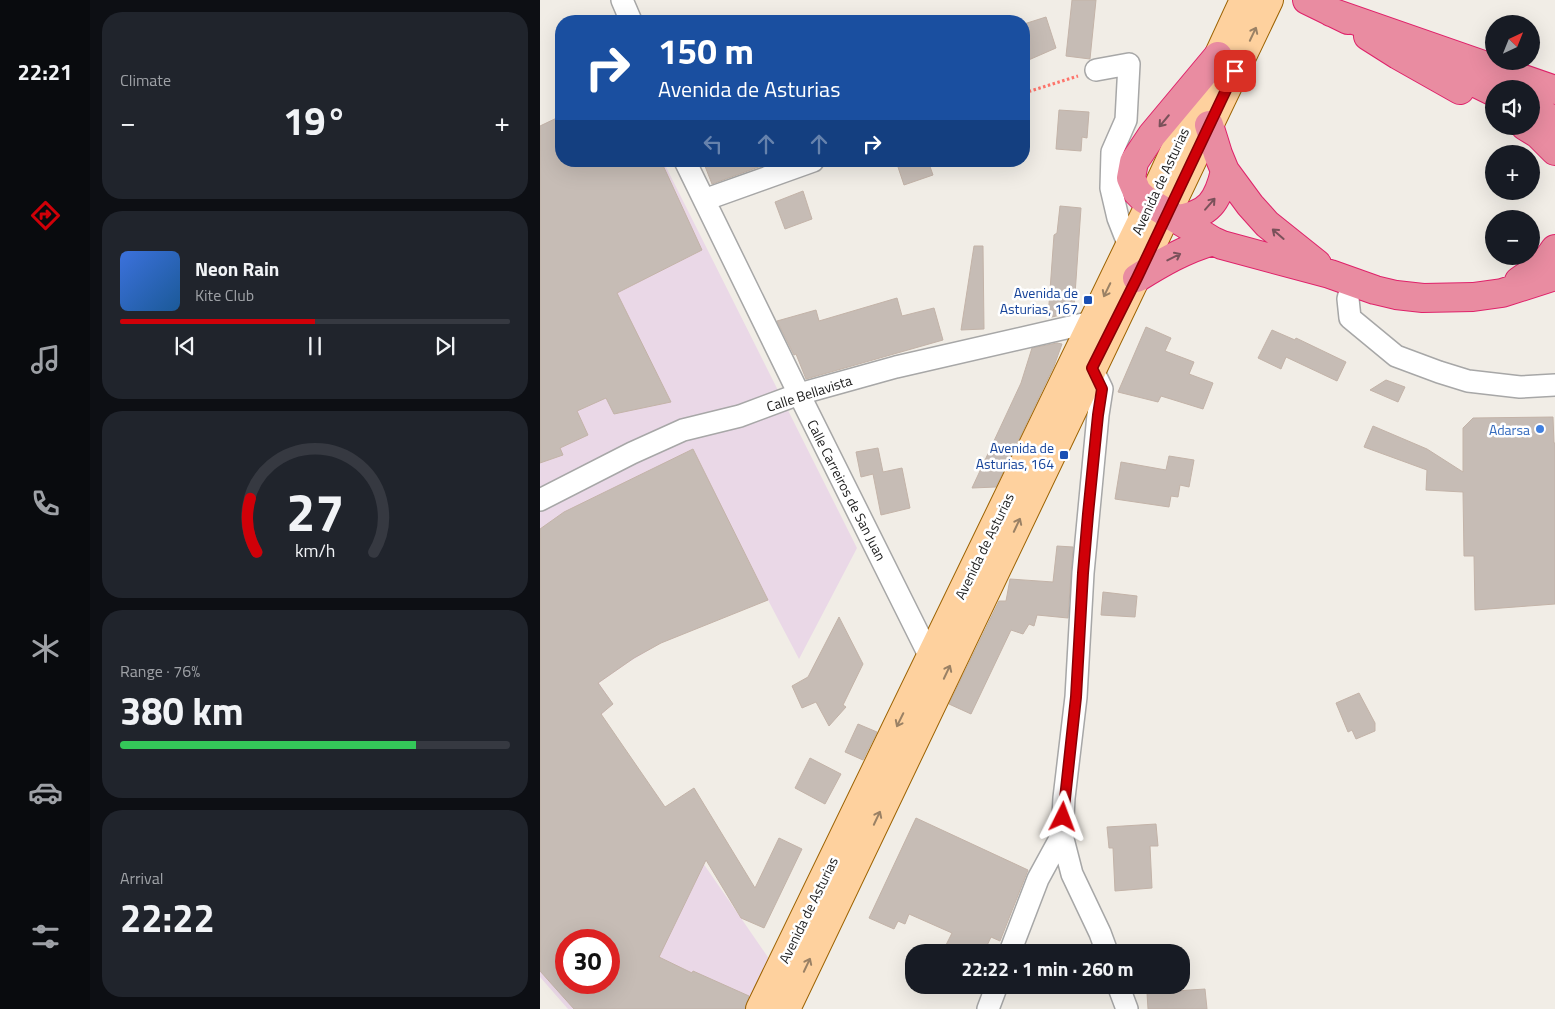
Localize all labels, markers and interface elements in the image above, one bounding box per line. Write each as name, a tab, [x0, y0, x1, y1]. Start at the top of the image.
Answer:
north arrow	[1485, 15, 1540, 70]
map controls	[1485, 15, 1540, 265]
text: 150 m	[658, 24, 754, 78]
one-way arrow	[1248, 26, 1258, 41]
icon: right	[575, 35, 640, 100]
pin	[1214, 50, 1256, 92]
text: 22:21	[18, 55, 72, 89]
icon: arrive	[1221, 57, 1249, 85]
text: Climate	[120, 68, 171, 92]
text: Avenida de Asturias	[658, 72, 840, 106]
button: sound	[1485, 80, 1540, 135]
text: 19°	[283, 92, 347, 150]
text: −	[120, 100, 136, 143]
text: +	[494, 100, 510, 143]
one-way arrow	[1159, 114, 1170, 127]
street label: Avenida de Asturias	[1126, 124, 1194, 238]
icon: left	[699, 130, 727, 158]
icon: ahead	[752, 130, 780, 158]
icon: ahead	[805, 130, 833, 158]
icon: right	[858, 130, 886, 158]
button: +	[1485, 145, 1540, 200]
icon: directions	[28, 198, 63, 233]
one-way arrow	[1204, 198, 1215, 211]
button: −	[1485, 210, 1540, 265]
one-way arrow	[1271, 228, 1284, 240]
one-way arrow	[1166, 252, 1181, 262]
text: Neon Rain	[195, 254, 279, 283]
place label: Avenida de Asturias, 167	[1000, 282, 1078, 319]
one-way arrow	[1102, 282, 1112, 297]
text: Kite Club	[195, 283, 254, 307]
marker: Avenida de Asturias, 167	[1082, 294, 1094, 306]
icon: previous	[171, 332, 199, 360]
icon: pause	[301, 332, 329, 360]
icon: next	[431, 332, 459, 360]
icon: music	[28, 342, 63, 377]
street label: Calle Bellavista	[764, 369, 854, 417]
street label: Calle Carreiros de San Juan	[802, 416, 892, 564]
place label: Adarsa	[1489, 419, 1530, 440]
marker: Adarsa	[1534, 423, 1546, 435]
place label: Avenida de Asturias, 164	[976, 437, 1054, 474]
marker: Avenida de Asturias, 164	[1058, 449, 1070, 461]
text: 27	[286, 472, 344, 551]
icon: phone	[28, 486, 63, 521]
street label: Avenida de Asturias	[949, 489, 1019, 603]
one-way arrow	[1013, 518, 1022, 533]
text: km/h	[295, 537, 335, 564]
icon: climate	[28, 631, 63, 666]
text: Range · 76%	[120, 659, 200, 683]
one-way arrow	[943, 665, 952, 680]
text: 380 km	[120, 682, 244, 740]
one-way arrow	[894, 712, 904, 727]
icon: car	[28, 775, 63, 810]
position arrow	[1036, 790, 1088, 842]
one-way arrow	[873, 811, 882, 826]
street label: Avenida de Asturias	[773, 853, 843, 967]
text: Arrival	[120, 866, 163, 890]
text: 22:22	[120, 889, 215, 947]
icon: filters	[28, 919, 63, 954]
speed limit sign: 30	[555, 929, 620, 994]
text: 22:22 · 1 min · 260 m	[961, 954, 1134, 983]
one-way arrow	[803, 958, 813, 973]

